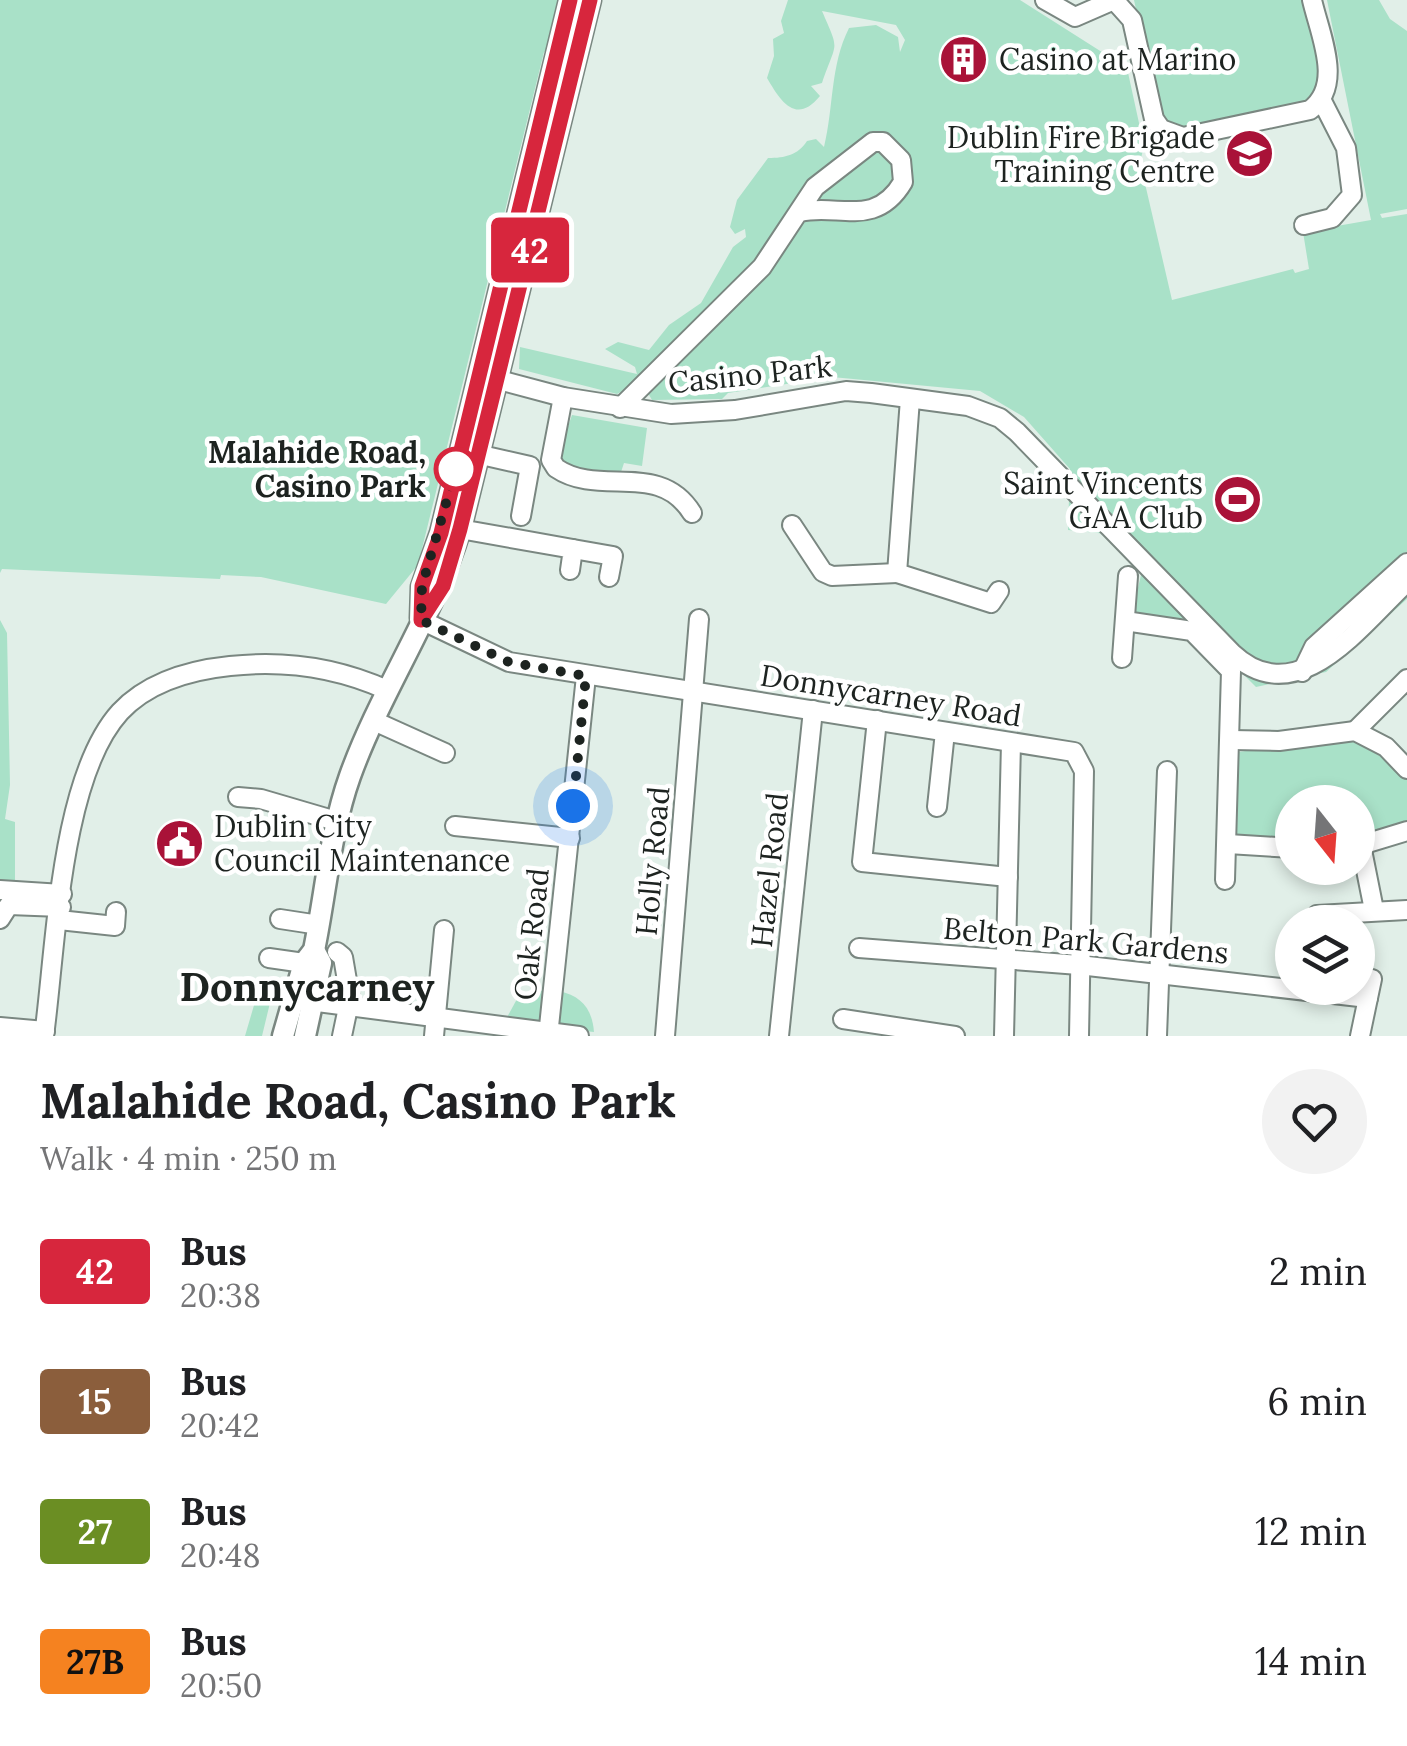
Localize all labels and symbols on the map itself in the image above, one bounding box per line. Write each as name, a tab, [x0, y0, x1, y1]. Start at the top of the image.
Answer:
building icon: Casino at Marino	[938, 33, 990, 85]
place label: Casino at Marino	[999, 40, 1236, 78]
place label: Dublin Fire Brigade Training Centre	[947, 118, 1215, 191]
school or university icon: Dublin Fire Brigade Training Centre	[1224, 128, 1276, 180]
line badge: 42	[485, 218, 575, 282]
street label: Casino Park	[666, 346, 834, 402]
place label: Malahide Road, Casino Park	[208, 433, 426, 505]
marker: Malahide Road, Casino Park	[435, 448, 477, 490]
place label: Saint Vincents GAA Club	[1003, 464, 1203, 536]
sports icon: Saint Vincents GAA Club	[1212, 474, 1264, 526]
street label: Donnycarney Road	[758, 656, 1024, 735]
your location	[548, 781, 598, 831]
street label: Holly Road	[627, 785, 678, 937]
north arrow	[1275, 785, 1375, 885]
street label: Hazel Road	[742, 791, 796, 949]
place label: Dublin City Council Maintenance	[214, 807, 510, 879]
public building icon: Dublin City Council Maintenance	[153, 817, 205, 869]
street label: Oak Road	[505, 866, 557, 1002]
street label: Belton Park Gardens	[942, 909, 1230, 971]
district label: Donnycarney	[180, 961, 434, 1012]

